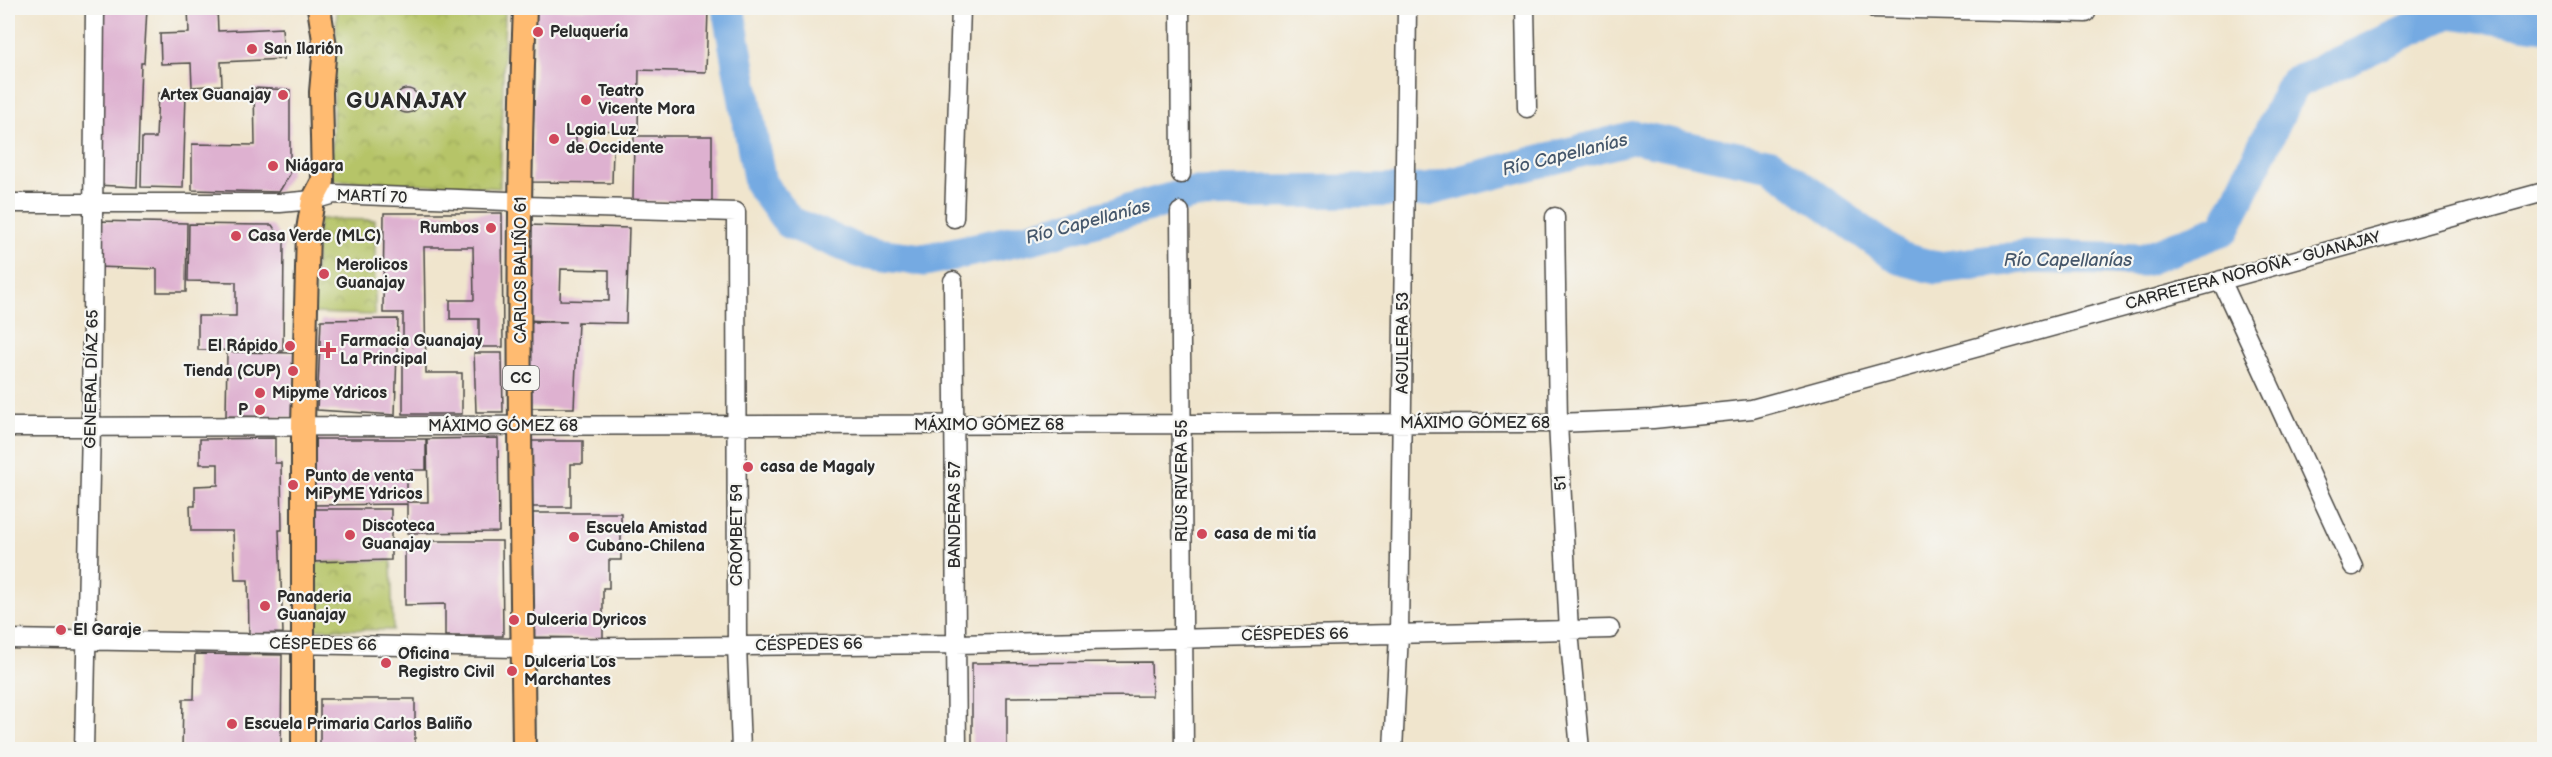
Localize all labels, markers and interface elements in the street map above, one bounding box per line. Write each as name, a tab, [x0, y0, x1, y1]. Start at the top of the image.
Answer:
place label: Peluquería	[550, 23, 628, 42]
marker: Peluquería	[531, 25, 545, 39]
place label: San Ilarión	[264, 40, 343, 59]
marker: San Ilarión	[245, 42, 259, 56]
place label: Teatro Vicente Mora	[598, 82, 695, 119]
place label: Artex Guanajay	[160, 86, 272, 105]
marker: Artex Guanajay	[276, 88, 290, 102]
district label: GUANAJAY	[346, 88, 468, 115]
marker: Teatro Vicente Mora	[579, 93, 593, 107]
place label: Logia Luz de Occidente	[566, 121, 664, 158]
water label: Río Capellanías	[1500, 129, 1630, 181]
marker: Logia Luz de Occidente	[547, 132, 561, 146]
place label: Niágara	[285, 157, 344, 176]
marker: Niágara	[266, 159, 280, 173]
street label: MARTÍ 70	[336, 184, 408, 208]
water label: Río Capellanías	[1023, 195, 1153, 249]
street label: CARLOS BALIÑO 61	[511, 196, 531, 344]
place label: Rumbos	[420, 219, 479, 238]
marker: Rumbos	[484, 221, 498, 235]
place label: Casa Verde (MLC)	[248, 227, 381, 246]
street label: CARRETERA NOROÑA - GUANAJAY	[2123, 227, 2383, 314]
marker: Casa Verde (MLC)	[229, 229, 243, 243]
water label: Río Capellanías	[2004, 250, 2132, 271]
place label: Merolicos Guanajay	[336, 256, 408, 293]
marker: Merolicos Guanajay	[317, 267, 331, 281]
street label: AGUILERA 53	[1394, 292, 1413, 394]
street label: GENERAL DÍAZ 65	[79, 309, 103, 449]
place label: Farmacia Guanajay La Principal	[340, 332, 483, 369]
place label: El Rápido	[208, 337, 278, 356]
marker: El Rápido	[283, 339, 297, 353]
marker: Farmacia Guanajay La Principal	[321, 343, 335, 357]
place label: Tienda (CUP)	[183, 362, 281, 381]
marker: Tienda (CUP)	[286, 364, 300, 378]
road number: CC	[503, 366, 539, 390]
place label: Mipyme Ydricos	[272, 384, 387, 403]
marker: Mipyme Ydricos	[253, 386, 267, 400]
place label: P	[238, 401, 248, 420]
marker: P	[253, 403, 267, 417]
street label: MÁXIMO GÓMEZ 68	[1400, 412, 1550, 433]
street label: MÁXIMO GÓMEZ 68	[914, 414, 1064, 435]
street label: MÁXIMO GÓMEZ 68	[428, 415, 578, 436]
street label: RIUS RIVERA 55	[1173, 420, 1192, 542]
place label: casa de Magaly	[760, 458, 875, 477]
marker: casa de Magaly	[741, 460, 755, 474]
street label: BANDERAS 57	[946, 461, 965, 569]
place label: Punto de venta MiPyME Ydricos	[305, 467, 423, 504]
street label: 51	[1551, 475, 1571, 491]
marker: Punto de venta MiPyME Ydricos	[286, 478, 300, 492]
street label: CROMBET 59	[728, 484, 747, 586]
place label: Discoteca Guanajay	[362, 517, 435, 554]
place label: Escuela Amistad Cubano-Chilena	[586, 519, 707, 556]
place label: casa de mi tía	[1214, 525, 1317, 544]
marker: casa de mi tía	[1195, 527, 1209, 541]
marker: Discoteca Guanajay	[343, 528, 357, 542]
marker: Escuela Amistad Cubano-Chilena	[567, 530, 581, 544]
place label: Panaderia Guanajay	[277, 588, 352, 625]
marker: Panaderia Guanajay	[258, 599, 272, 613]
place label: Dulceria Dyricos	[526, 611, 647, 630]
marker: Dulceria Dyricos	[507, 613, 521, 627]
place label: El Garaje	[73, 621, 141, 640]
marker: El Garaje	[54, 623, 68, 637]
street label: CÉSPEDES 66	[1241, 623, 1349, 645]
street label: CÉSPEDES 66	[269, 633, 377, 655]
street label: CÉSPEDES 66	[755, 633, 863, 655]
place label: Oficina Registro Civil	[398, 645, 495, 682]
place label: Dulceria Los Marchantes	[524, 653, 616, 690]
marker: Oficina Registro Civil	[379, 656, 393, 670]
marker: Dulceria Los Marchantes	[505, 664, 519, 678]
place label: Escuela Primaria Carlos Baliño	[244, 715, 472, 734]
marker: Escuela Primaria Carlos Baliño	[225, 717, 239, 731]

